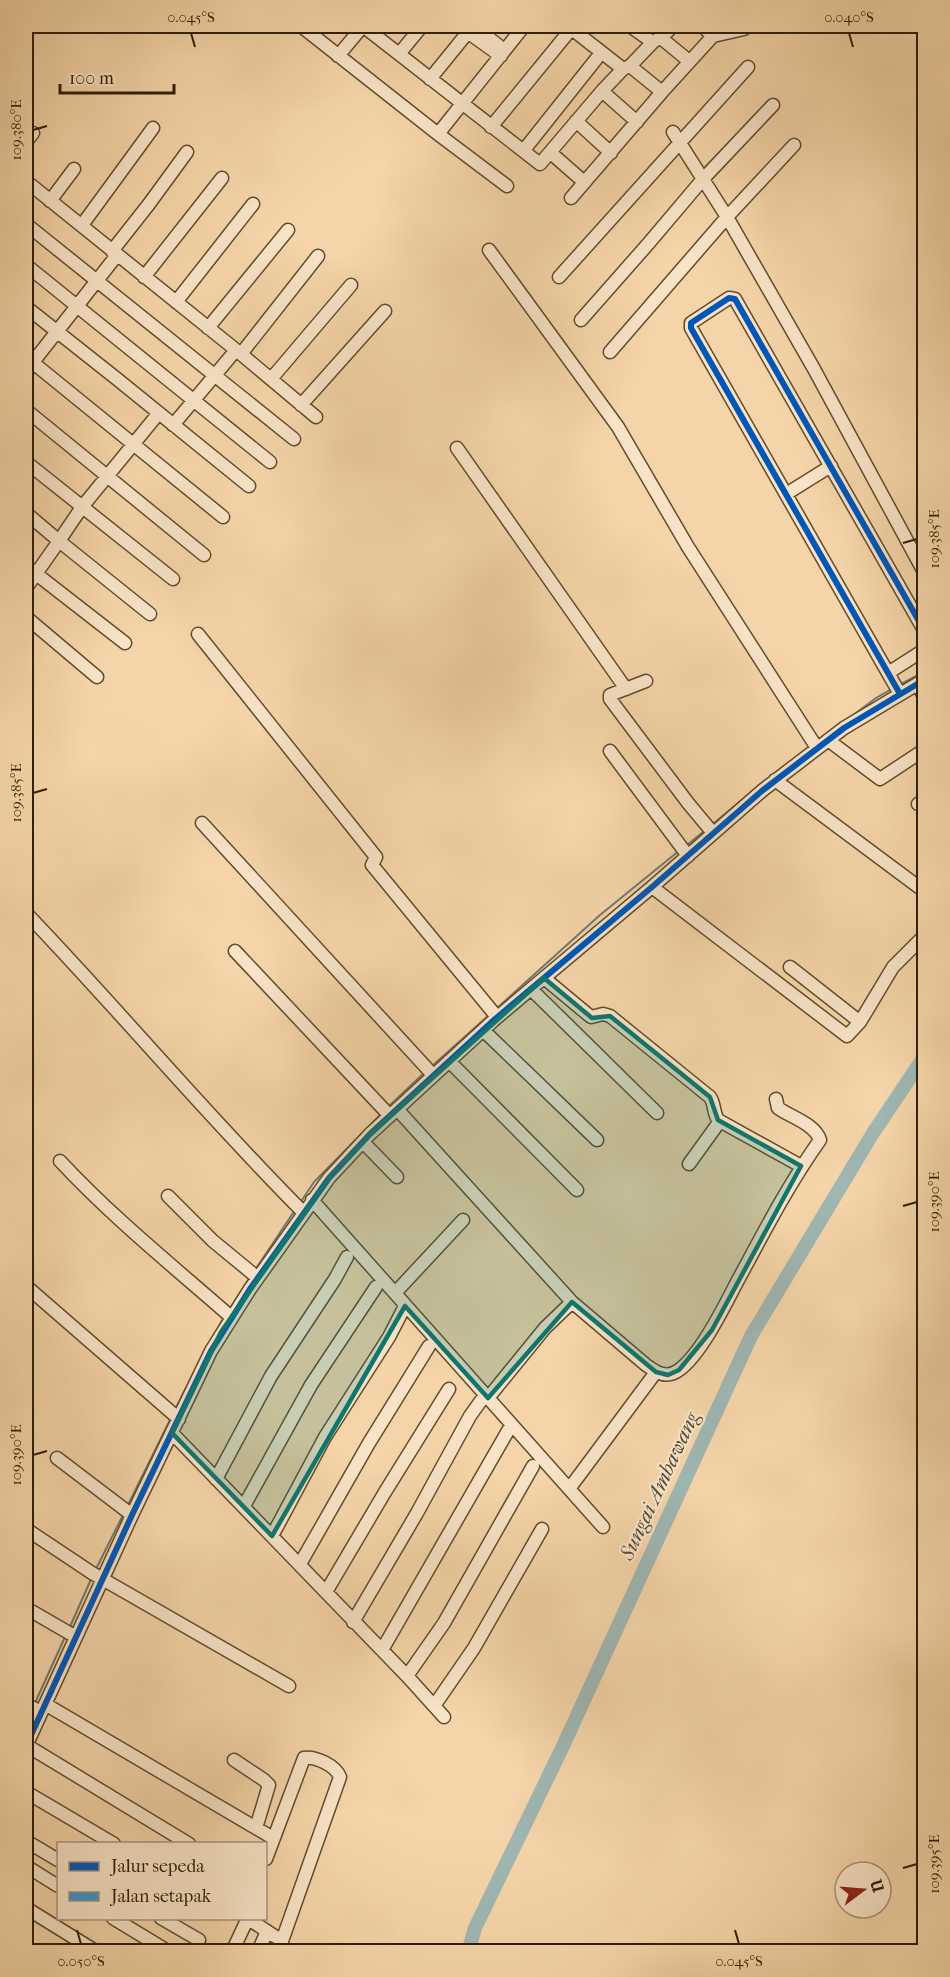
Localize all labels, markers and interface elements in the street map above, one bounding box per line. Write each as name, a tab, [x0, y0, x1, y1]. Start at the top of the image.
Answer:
text: 0.045°S	[167, 8, 215, 26]
text: 0.040°S	[824, 8, 874, 26]
scale bar	[60, 57, 174, 95]
text: 100 m	[69, 68, 114, 89]
text: 109.380°E	[7, 100, 25, 160]
text: 109.385°E	[925, 509, 943, 569]
text: 109.385°E	[7, 763, 25, 823]
text: 109.390°E	[925, 1171, 943, 1233]
water label: Sungai Ambawang	[614, 1407, 704, 1565]
text: 109.390°E	[7, 1424, 25, 1486]
text: 109.395°E	[925, 1834, 943, 1894]
legend	[57, 1842, 267, 1920]
text: Jalur sepeda	[109, 1856, 205, 1877]
north arrow	[833, 1860, 893, 1920]
text: U	[866, 1876, 888, 1895]
text: Jalan setapak	[109, 1886, 212, 1907]
text: 0.050°S	[57, 1952, 105, 1970]
text: 0.045°S	[715, 1952, 763, 1970]

